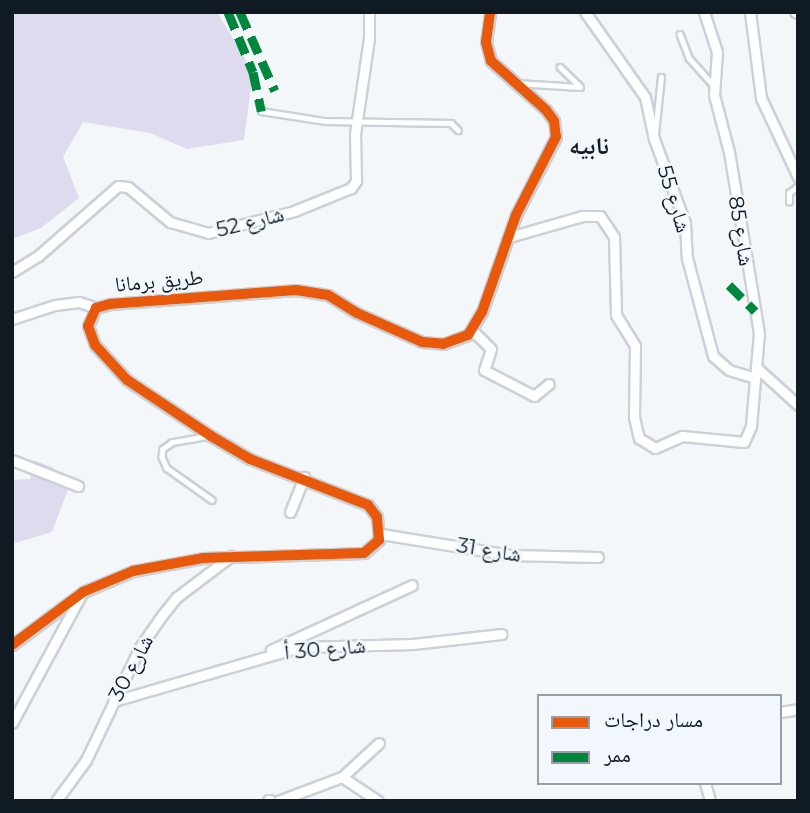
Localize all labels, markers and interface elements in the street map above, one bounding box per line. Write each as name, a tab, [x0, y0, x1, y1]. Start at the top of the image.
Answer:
district label: نابيه	[569, 132, 609, 160]
street label: شارع 55	[652, 162, 696, 236]
street label: شارع 85	[723, 194, 759, 268]
street label: شارع 52	[213, 201, 287, 243]
street label: طريق برمانا	[114, 265, 204, 297]
street label: شارع 31	[455, 532, 523, 568]
street label: شارع 30	[103, 631, 159, 705]
street label: شارع 30 أ	[283, 633, 367, 665]
legend	[537, 694, 782, 785]
text: مسار دراجات	[604, 707, 703, 732]
text: ممر	[604, 742, 631, 767]

